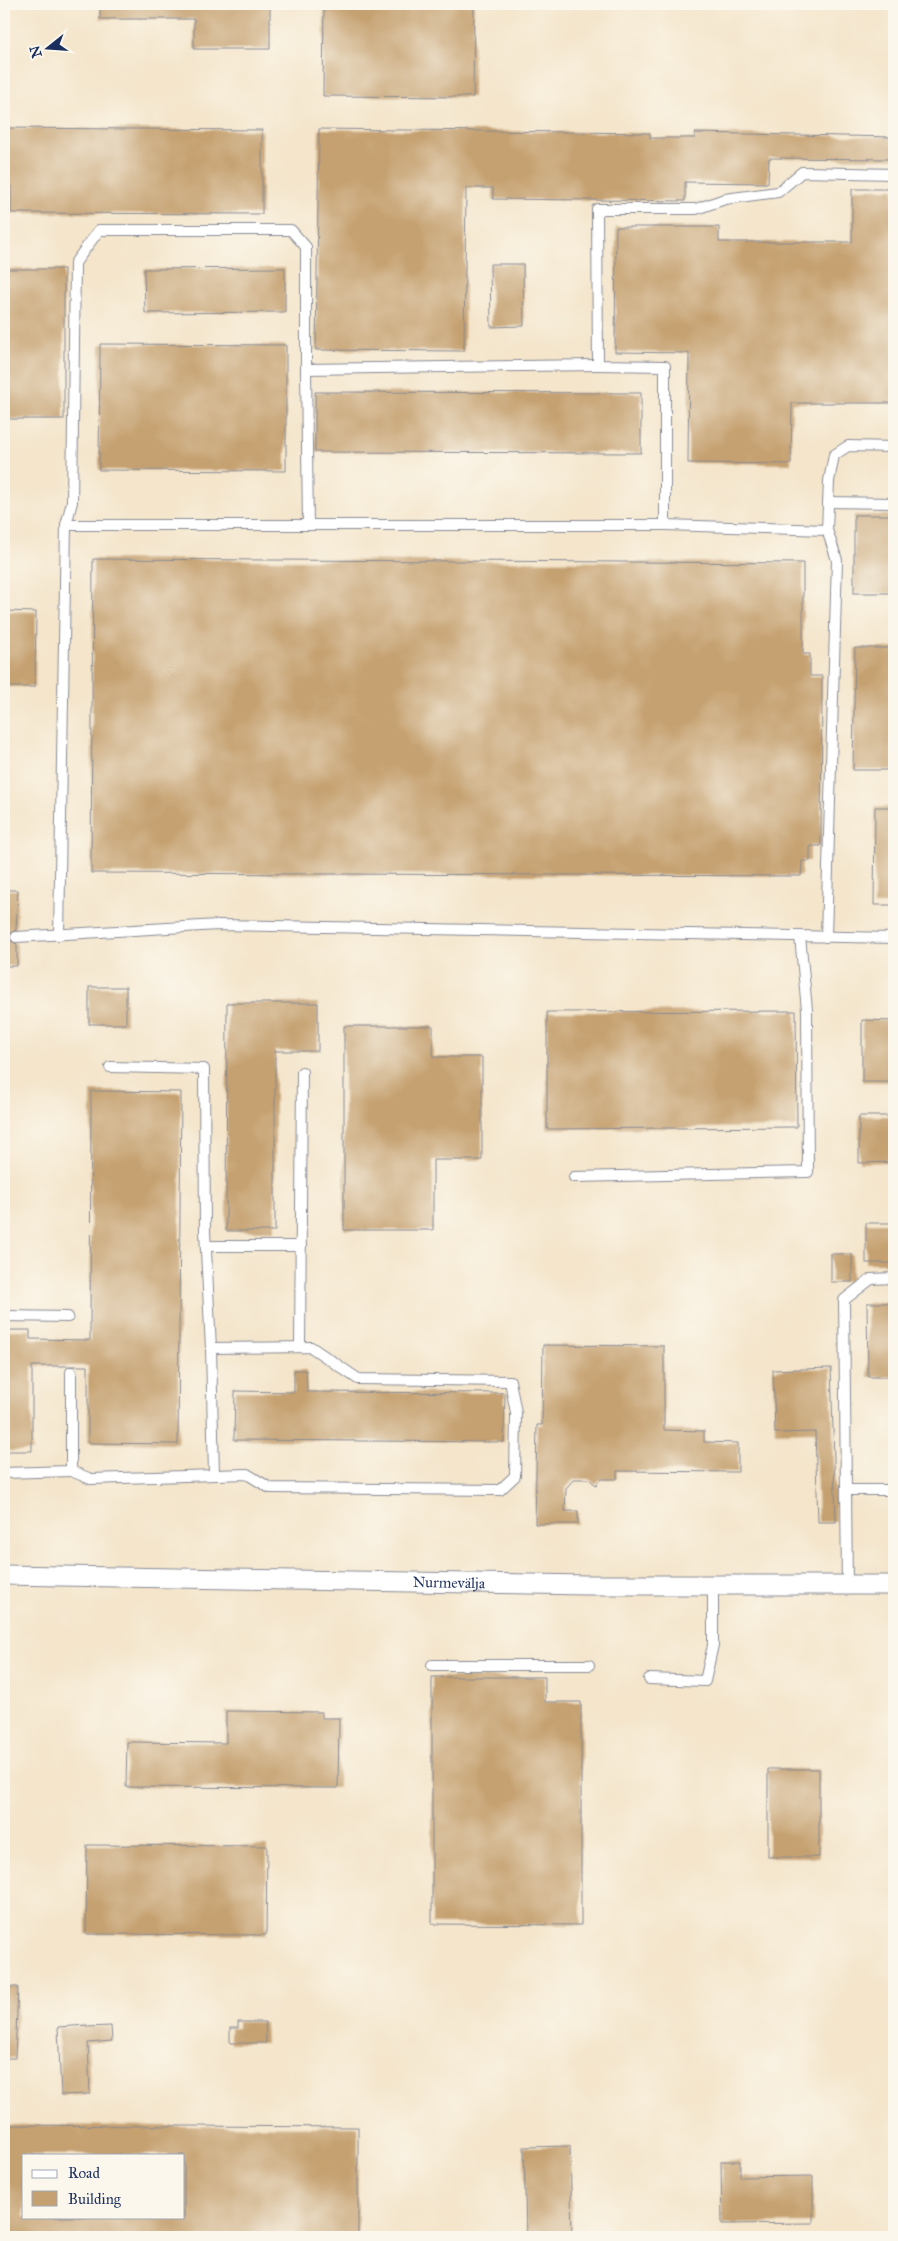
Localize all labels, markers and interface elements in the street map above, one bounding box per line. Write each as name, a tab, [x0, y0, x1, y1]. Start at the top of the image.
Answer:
north arrow	[22, 22, 72, 72]
text: N	[26, 43, 46, 60]
street label: Nurmevälja	[413, 1573, 486, 1592]
legend	[22, 2154, 185, 2218]
text: Road	[68, 2164, 100, 2182]
text: Building	[68, 2190, 122, 2208]

